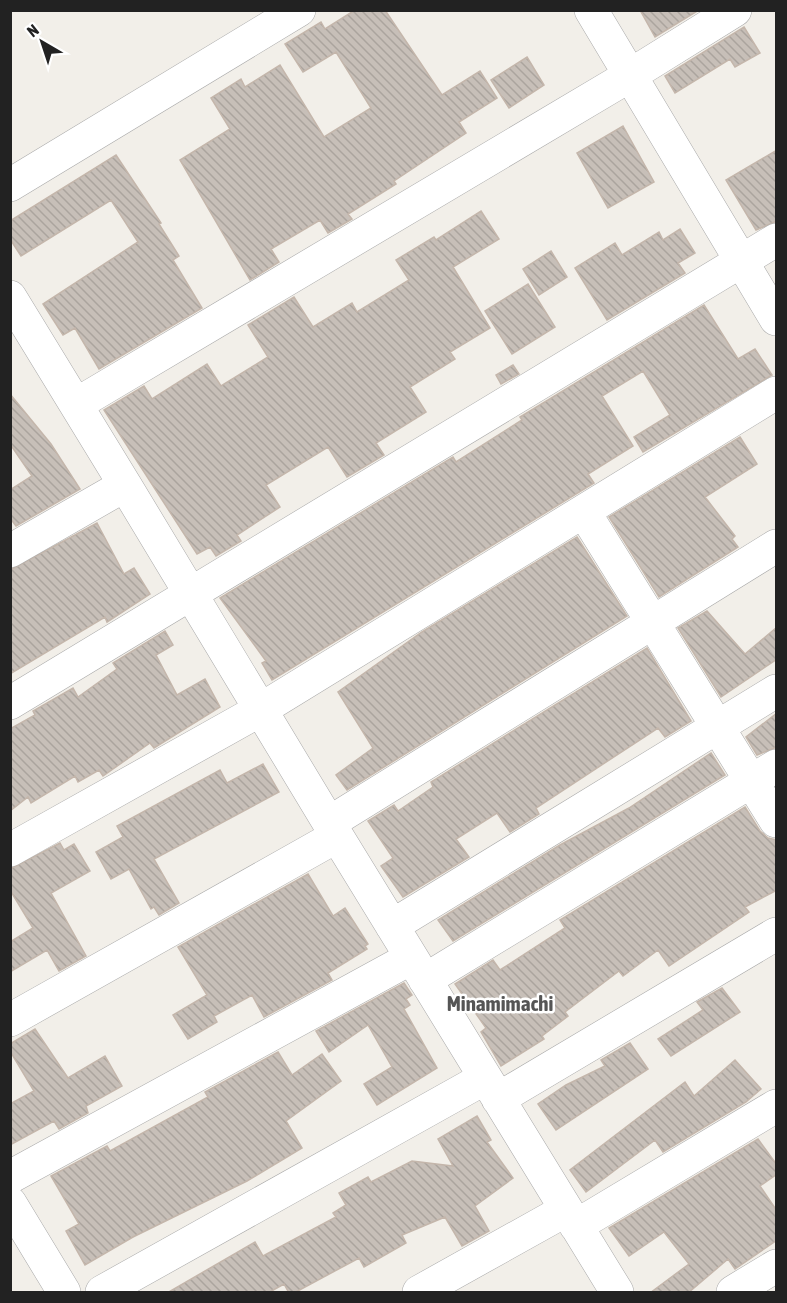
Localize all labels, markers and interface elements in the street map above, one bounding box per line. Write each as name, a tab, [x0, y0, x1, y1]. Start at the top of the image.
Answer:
north arrow	[12, 12, 72, 72]
text: N	[23, 20, 42, 40]
district label: Minamimachi	[447, 991, 553, 1015]

